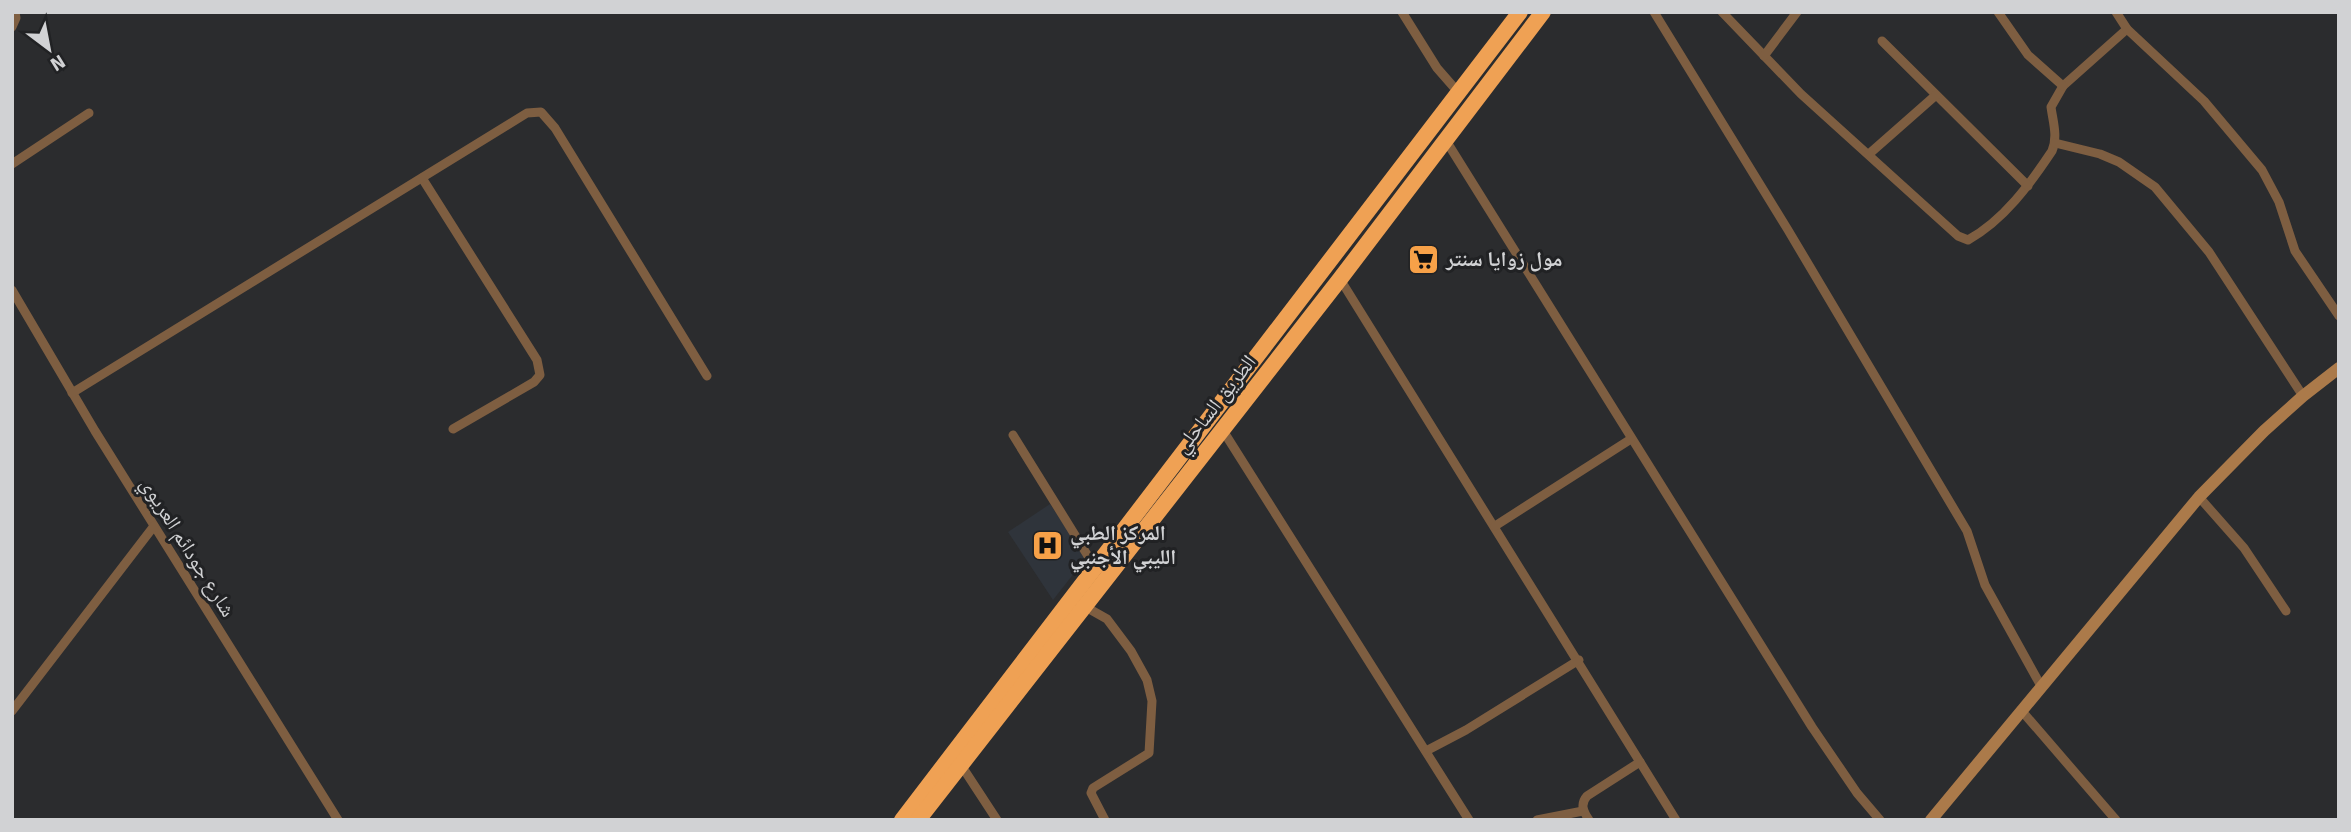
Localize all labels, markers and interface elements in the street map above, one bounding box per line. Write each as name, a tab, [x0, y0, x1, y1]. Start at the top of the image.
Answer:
north arrow	[14, 14, 84, 84]
text: N	[46, 49, 69, 76]
supermarket icon: مول زوايا سنتر	[1406, 242, 1440, 276]
place label: مول زوايا سنتر	[1445, 246, 1563, 272]
street label: الطريق الساحلي	[1168, 349, 1264, 461]
street label: شارع جودائم العريوي	[132, 472, 241, 623]
place label: المركز الطبي الليبي الأجنبي	[1070, 520, 1176, 573]
hospital icon: المركز الطبي الليبي الأجنبي	[1030, 528, 1064, 562]

